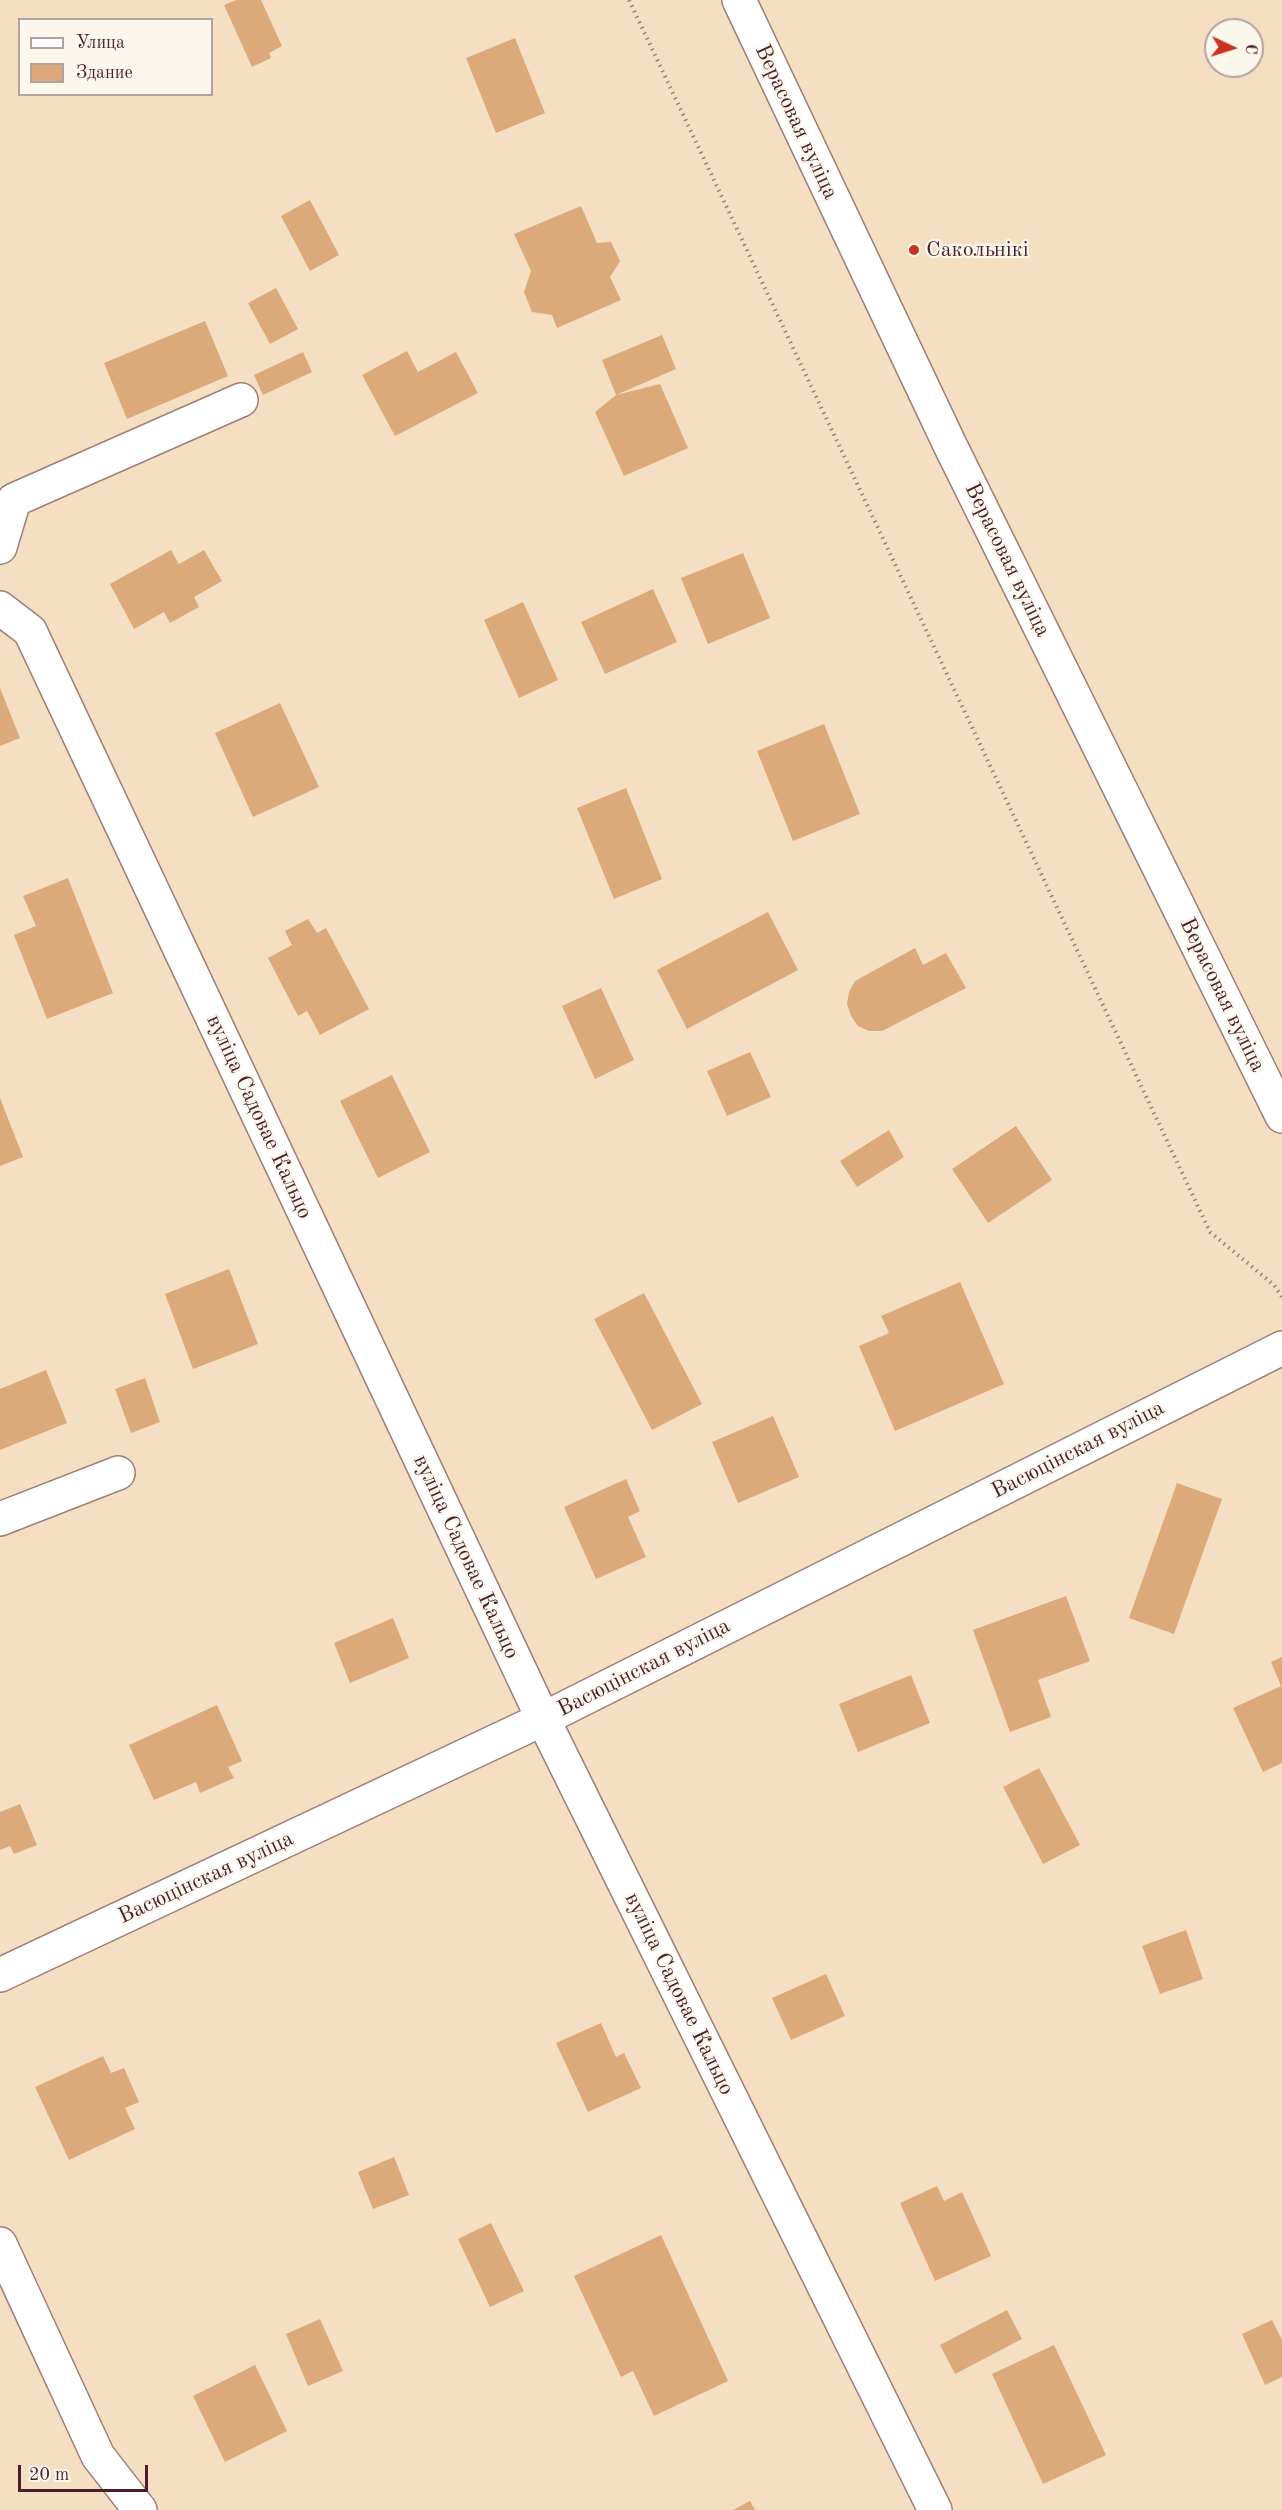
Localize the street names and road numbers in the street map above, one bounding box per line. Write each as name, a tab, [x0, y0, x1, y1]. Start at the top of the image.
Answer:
street label: Верасовая вуліца	[749, 40, 843, 204]
street label: Верасовая вуліца	[958, 479, 1056, 641]
street label: Верасовая вуліца	[1173, 914, 1271, 1076]
street label: вуліца Садовае Кальцо	[200, 1011, 318, 1223]
street label: Васюцінская вуліца	[987, 1395, 1169, 1505]
street label: вуліца Садовае Кальцо	[407, 1451, 525, 1663]
street label: Васюцінская вуліца	[553, 1613, 735, 1723]
street label: Васюцінская вуліца	[114, 1826, 298, 1930]
street label: вуліца Садовае Кальцо	[618, 1888, 740, 2100]

